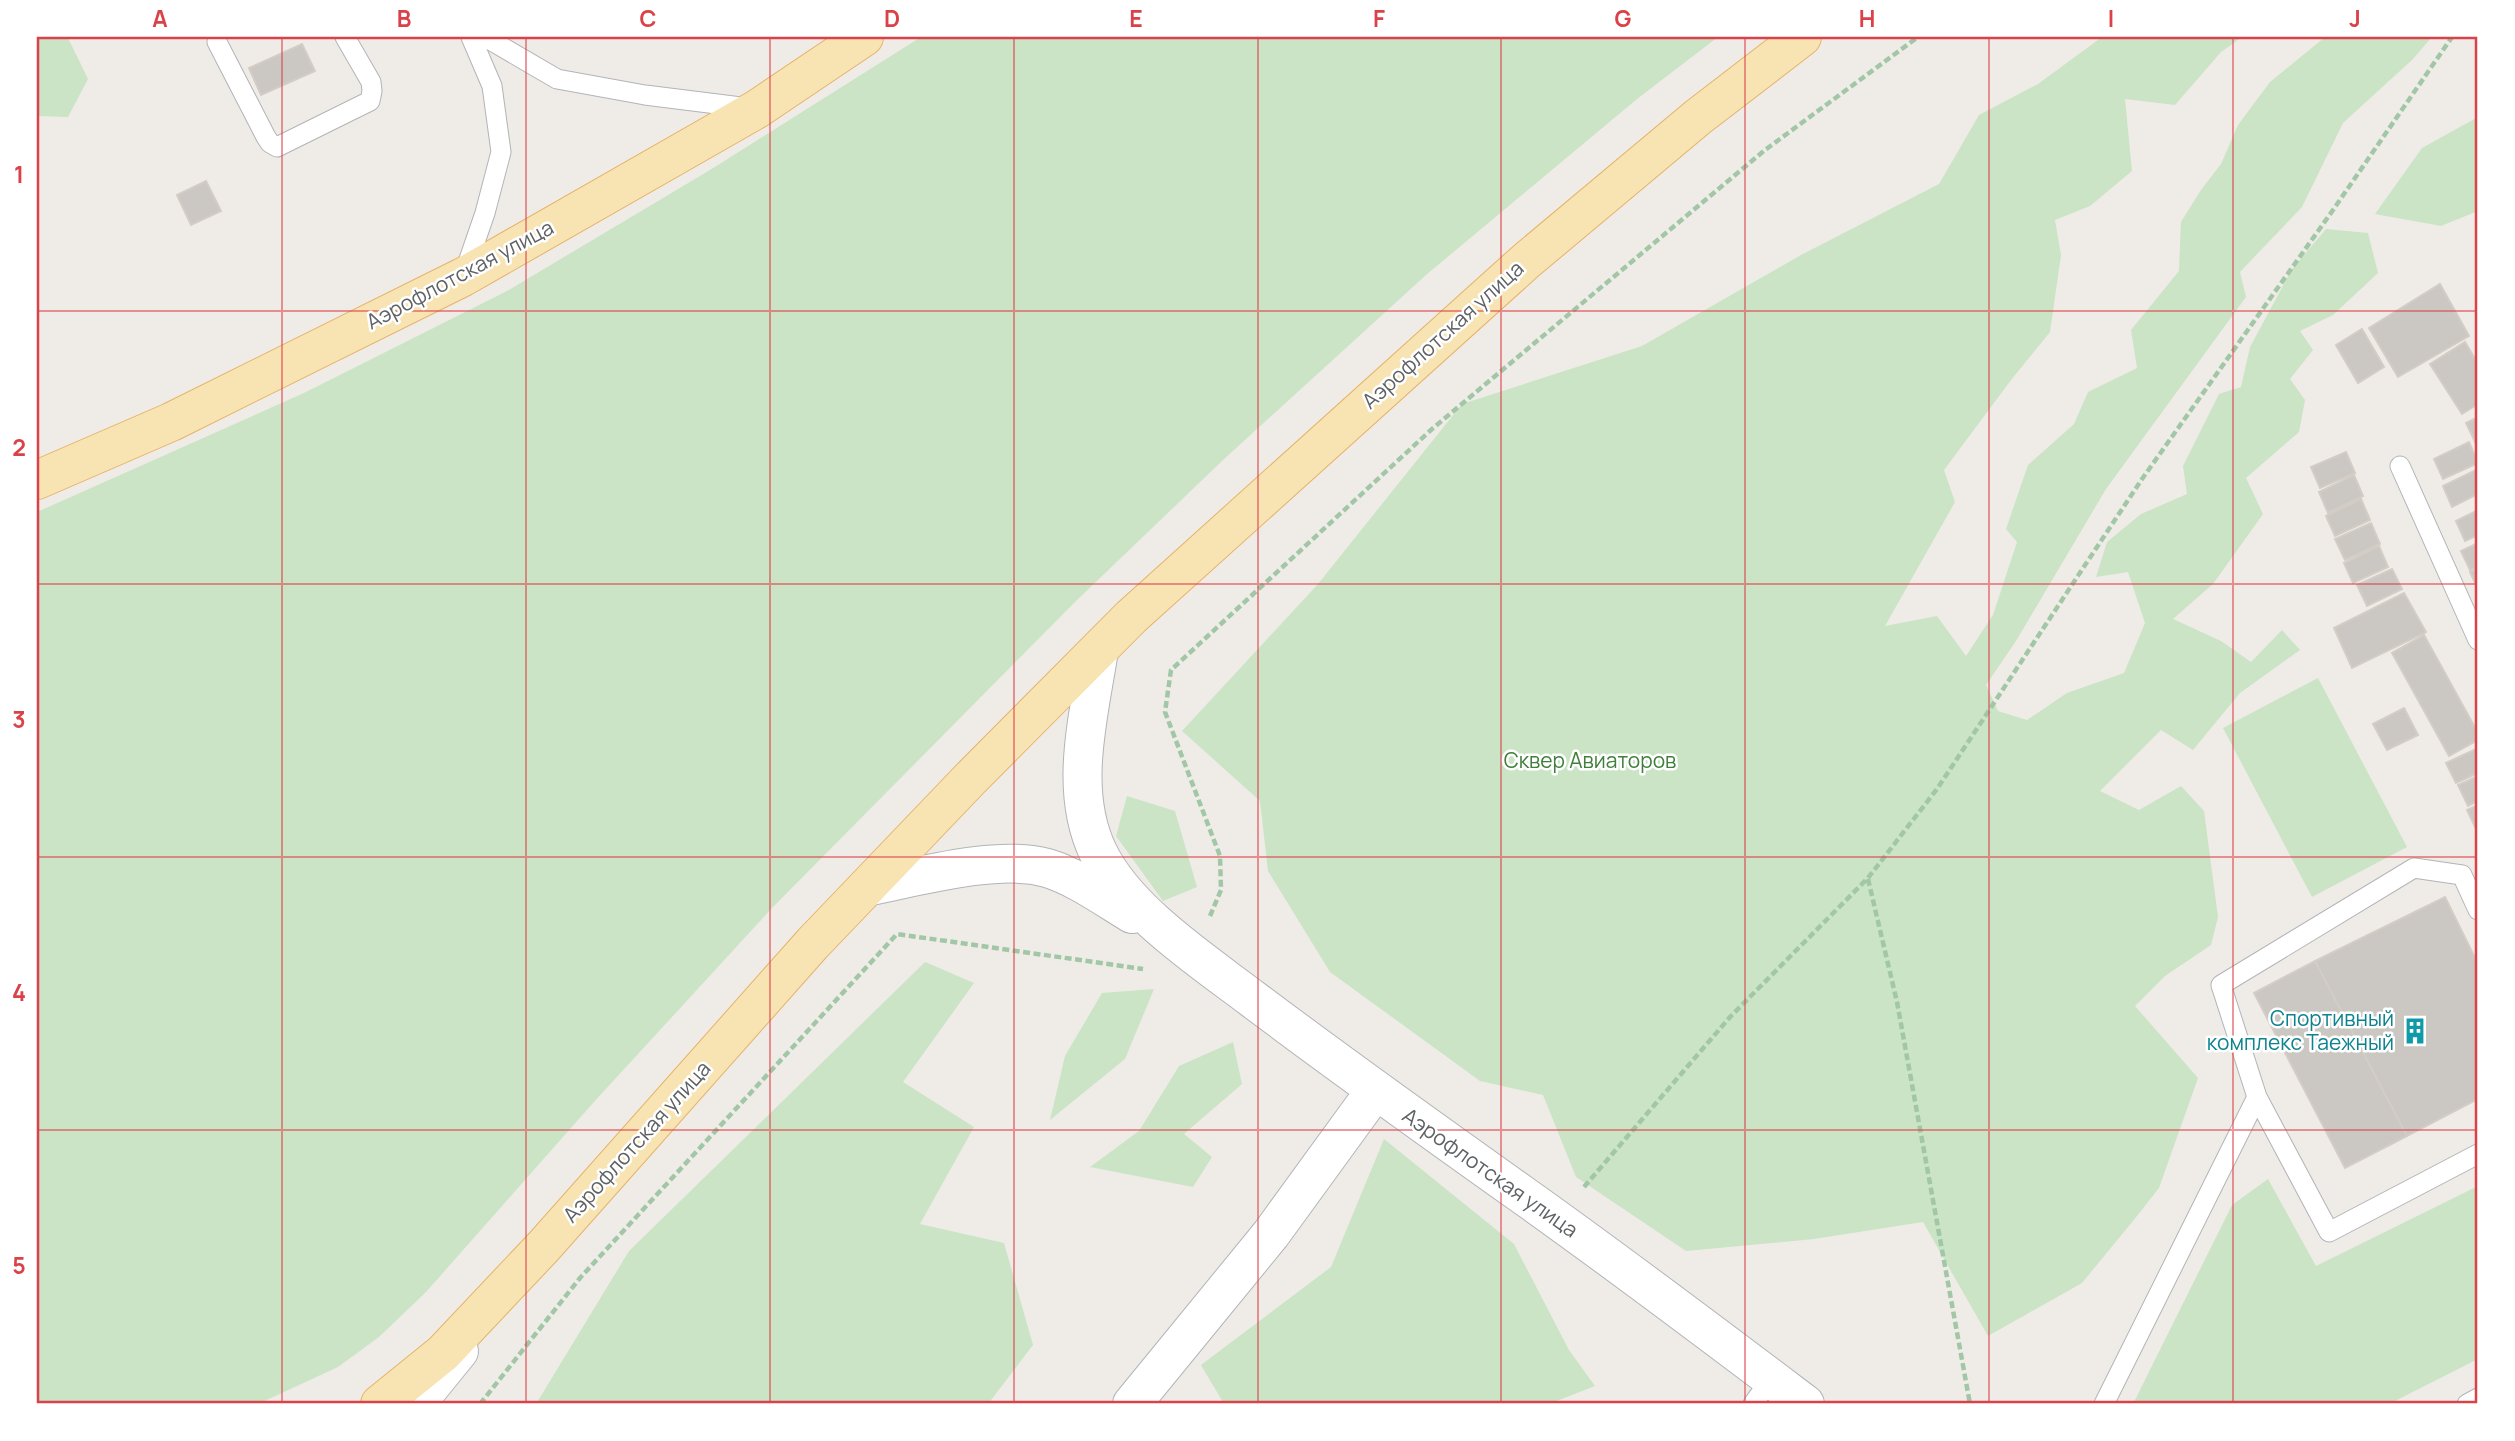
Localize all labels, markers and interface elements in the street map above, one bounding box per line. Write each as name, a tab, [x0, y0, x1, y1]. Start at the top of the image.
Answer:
text: A	[152, 2, 168, 34]
text: B	[397, 2, 411, 34]
text: C	[640, 2, 657, 34]
text: D	[884, 2, 900, 34]
text: E	[1129, 2, 1143, 34]
text: F	[1373, 2, 1385, 34]
text: G	[1615, 2, 1632, 34]
text: H	[1859, 2, 1875, 34]
text: I	[2108, 2, 2114, 34]
text: J	[2349, 2, 2361, 34]
text: 1	[14, 158, 24, 190]
street label: Аэрофлотская улица	[361, 213, 558, 335]
street label: Аэрофлотская улица	[1356, 254, 1529, 414]
text: 2	[12, 431, 26, 463]
text: 3	[12, 703, 26, 735]
park label: Сквер Авиаторов	[1504, 746, 1676, 774]
text: 4	[12, 976, 26, 1008]
place label: Спортивный комплекс Таежный	[2207, 1004, 2394, 1056]
building icon: Спортивный комплекс Таежный	[2400, 1016, 2430, 1046]
street label: Аэрофлотская улица	[556, 1055, 716, 1228]
street label: Аэрофлотская улица	[1397, 1101, 1584, 1243]
text: 5	[12, 1249, 26, 1281]

